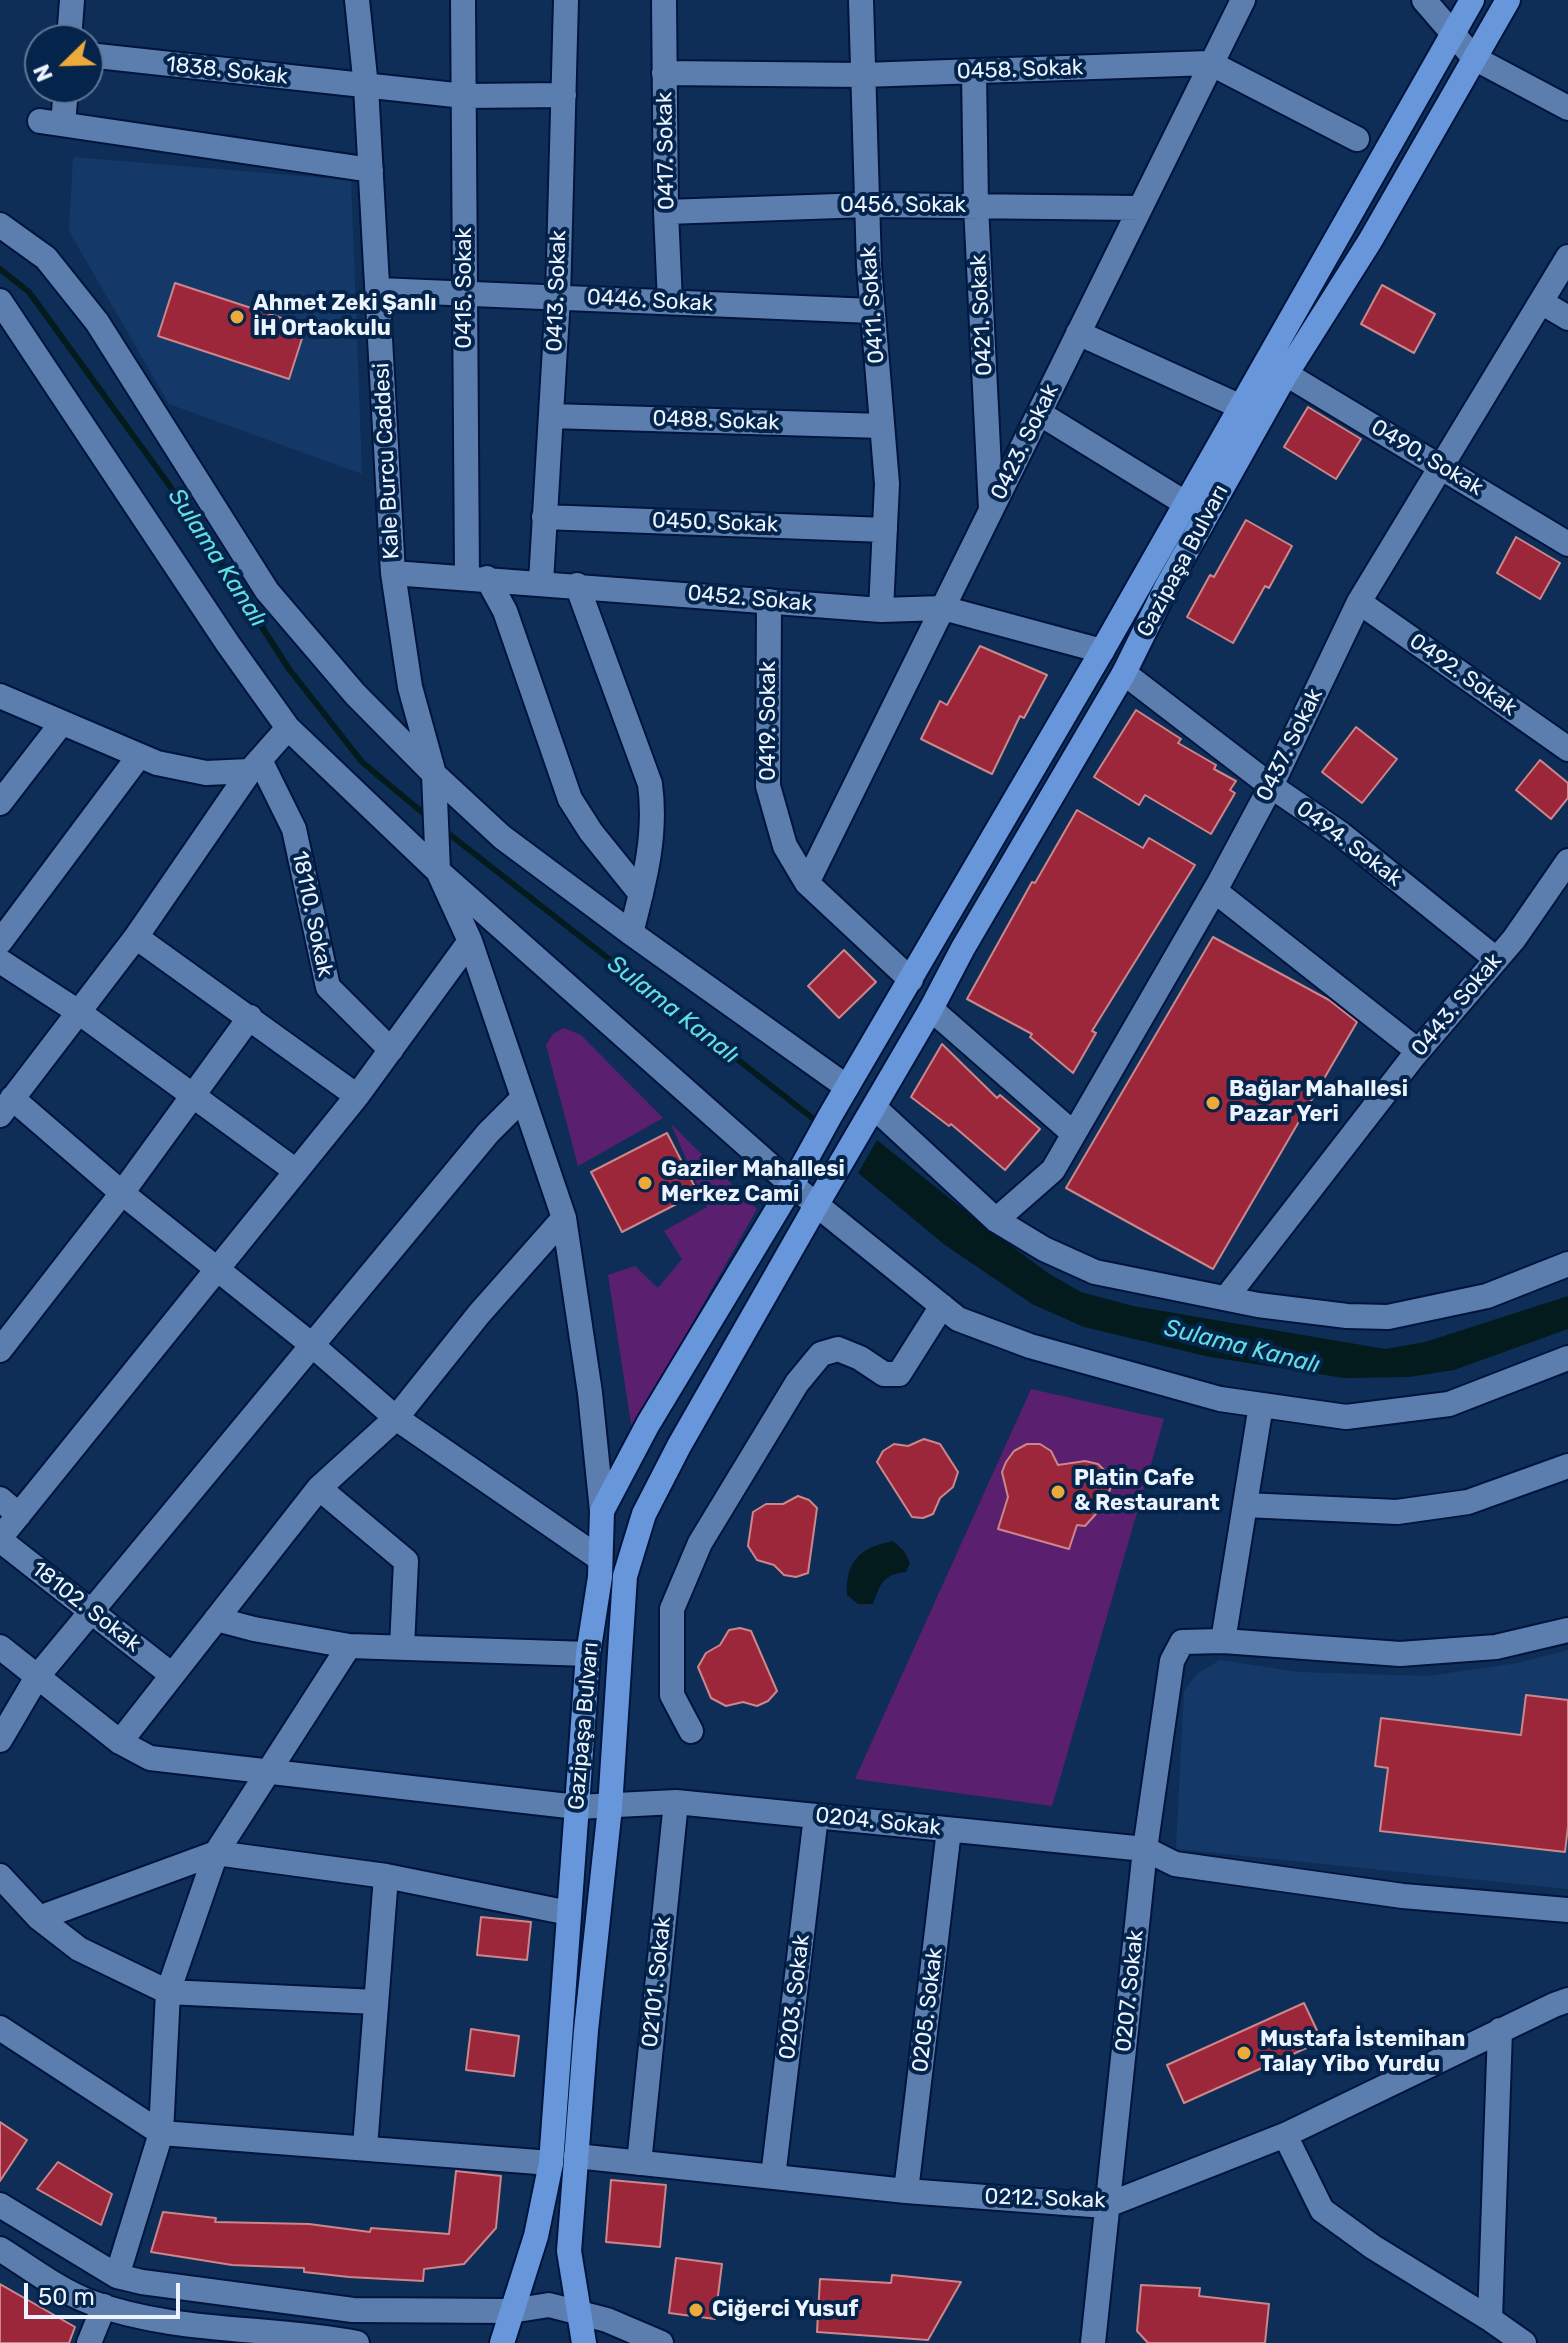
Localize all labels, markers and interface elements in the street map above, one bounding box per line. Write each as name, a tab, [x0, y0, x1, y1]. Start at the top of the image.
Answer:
north arrow	[24, 24, 104, 104]
street label: 1838. Sokak	[165, 51, 289, 91]
street label: 0458. Sokak	[956, 55, 1084, 85]
text: N	[28, 60, 59, 85]
street label: 0417. Sokak	[652, 92, 680, 210]
street label: 0456. Sokak	[840, 193, 966, 219]
street label: 0415. Sokak	[452, 227, 478, 349]
street label: 0413. Sokak	[542, 230, 572, 352]
street label: 0411. Sokak	[856, 245, 890, 365]
street label: 0421. Sokak	[966, 253, 998, 377]
street label: 0446. Sokak	[586, 285, 714, 317]
place label: Ahmet Zeki Şanlı İH Ortaokulu	[253, 291, 437, 342]
marker: Ahmet Zeki Şanlı İH Ortaokulu	[228, 308, 246, 326]
street label: Kale Burcu Caddesi	[369, 362, 405, 560]
street label: 0423. Sokak	[986, 380, 1064, 504]
street label: 0488. Sokak	[652, 406, 780, 436]
street label: 0490. Sokak	[1366, 414, 1488, 502]
street label: Gazipaşa Bulvarı	[1132, 480, 1234, 642]
water label: Sulama Kanalı	[162, 483, 272, 633]
street label: 0450. Sokak	[651, 508, 779, 538]
street label: 0452. Sokak	[686, 580, 814, 618]
street label: 0492. Sokak	[1404, 628, 1522, 722]
street label: 0419. Sokak	[756, 661, 782, 781]
street label: 0437. Sokak	[1251, 684, 1329, 806]
street label: 0494. Sokak	[1291, 796, 1407, 892]
street label: 18110. Sokak	[286, 849, 338, 979]
street label: 0443. Sokak	[1406, 948, 1508, 1062]
water label: Sulama Kanalı	[601, 950, 745, 1070]
place label: Bağlar Mahallesi Pazar Yeri	[1229, 1077, 1408, 1128]
marker: Bağlar Mahallesi Pazar Yeri	[1204, 1094, 1222, 1112]
place label: Gaziler Mahallesi Merkez Cami	[661, 1157, 845, 1208]
marker: Gaziler Mahallesi Merkez Cami	[636, 1174, 654, 1192]
water label: Sulama Kanalı	[1161, 1314, 1323, 1380]
place label: Platin Cafe & Restaurant	[1074, 1466, 1220, 1518]
marker: Platin Cafe & Restaurant	[1049, 1483, 1067, 1501]
street label: 18102. Sokak	[26, 1556, 146, 1658]
street label: Gazipaşa Bulvarı	[564, 1641, 604, 1811]
street label: 0204. Sokak	[814, 1802, 942, 1842]
street label: 02101. Sokak	[637, 1915, 677, 2049]
street label: 0207. Sokak	[1110, 1929, 1150, 2053]
street label: 0203. Sokak	[774, 1933, 816, 2061]
street label: 0205. Sokak	[907, 1946, 949, 2074]
place label: Mustafa İstemihan Talay Yibo Yurdu	[1260, 2027, 1465, 2078]
marker: Mustafa İstemihan Talay Yibo Yurdu	[1235, 2044, 1253, 2062]
street label: 0212. Sokak	[984, 2184, 1106, 2214]
scale bar	[28, 2267, 184, 2317]
text: 50 m	[38, 2283, 95, 2311]
place label: Ciğerci Yusuf	[712, 2297, 858, 2323]
marker: Ciğerci Yusuf	[687, 2301, 705, 2319]

